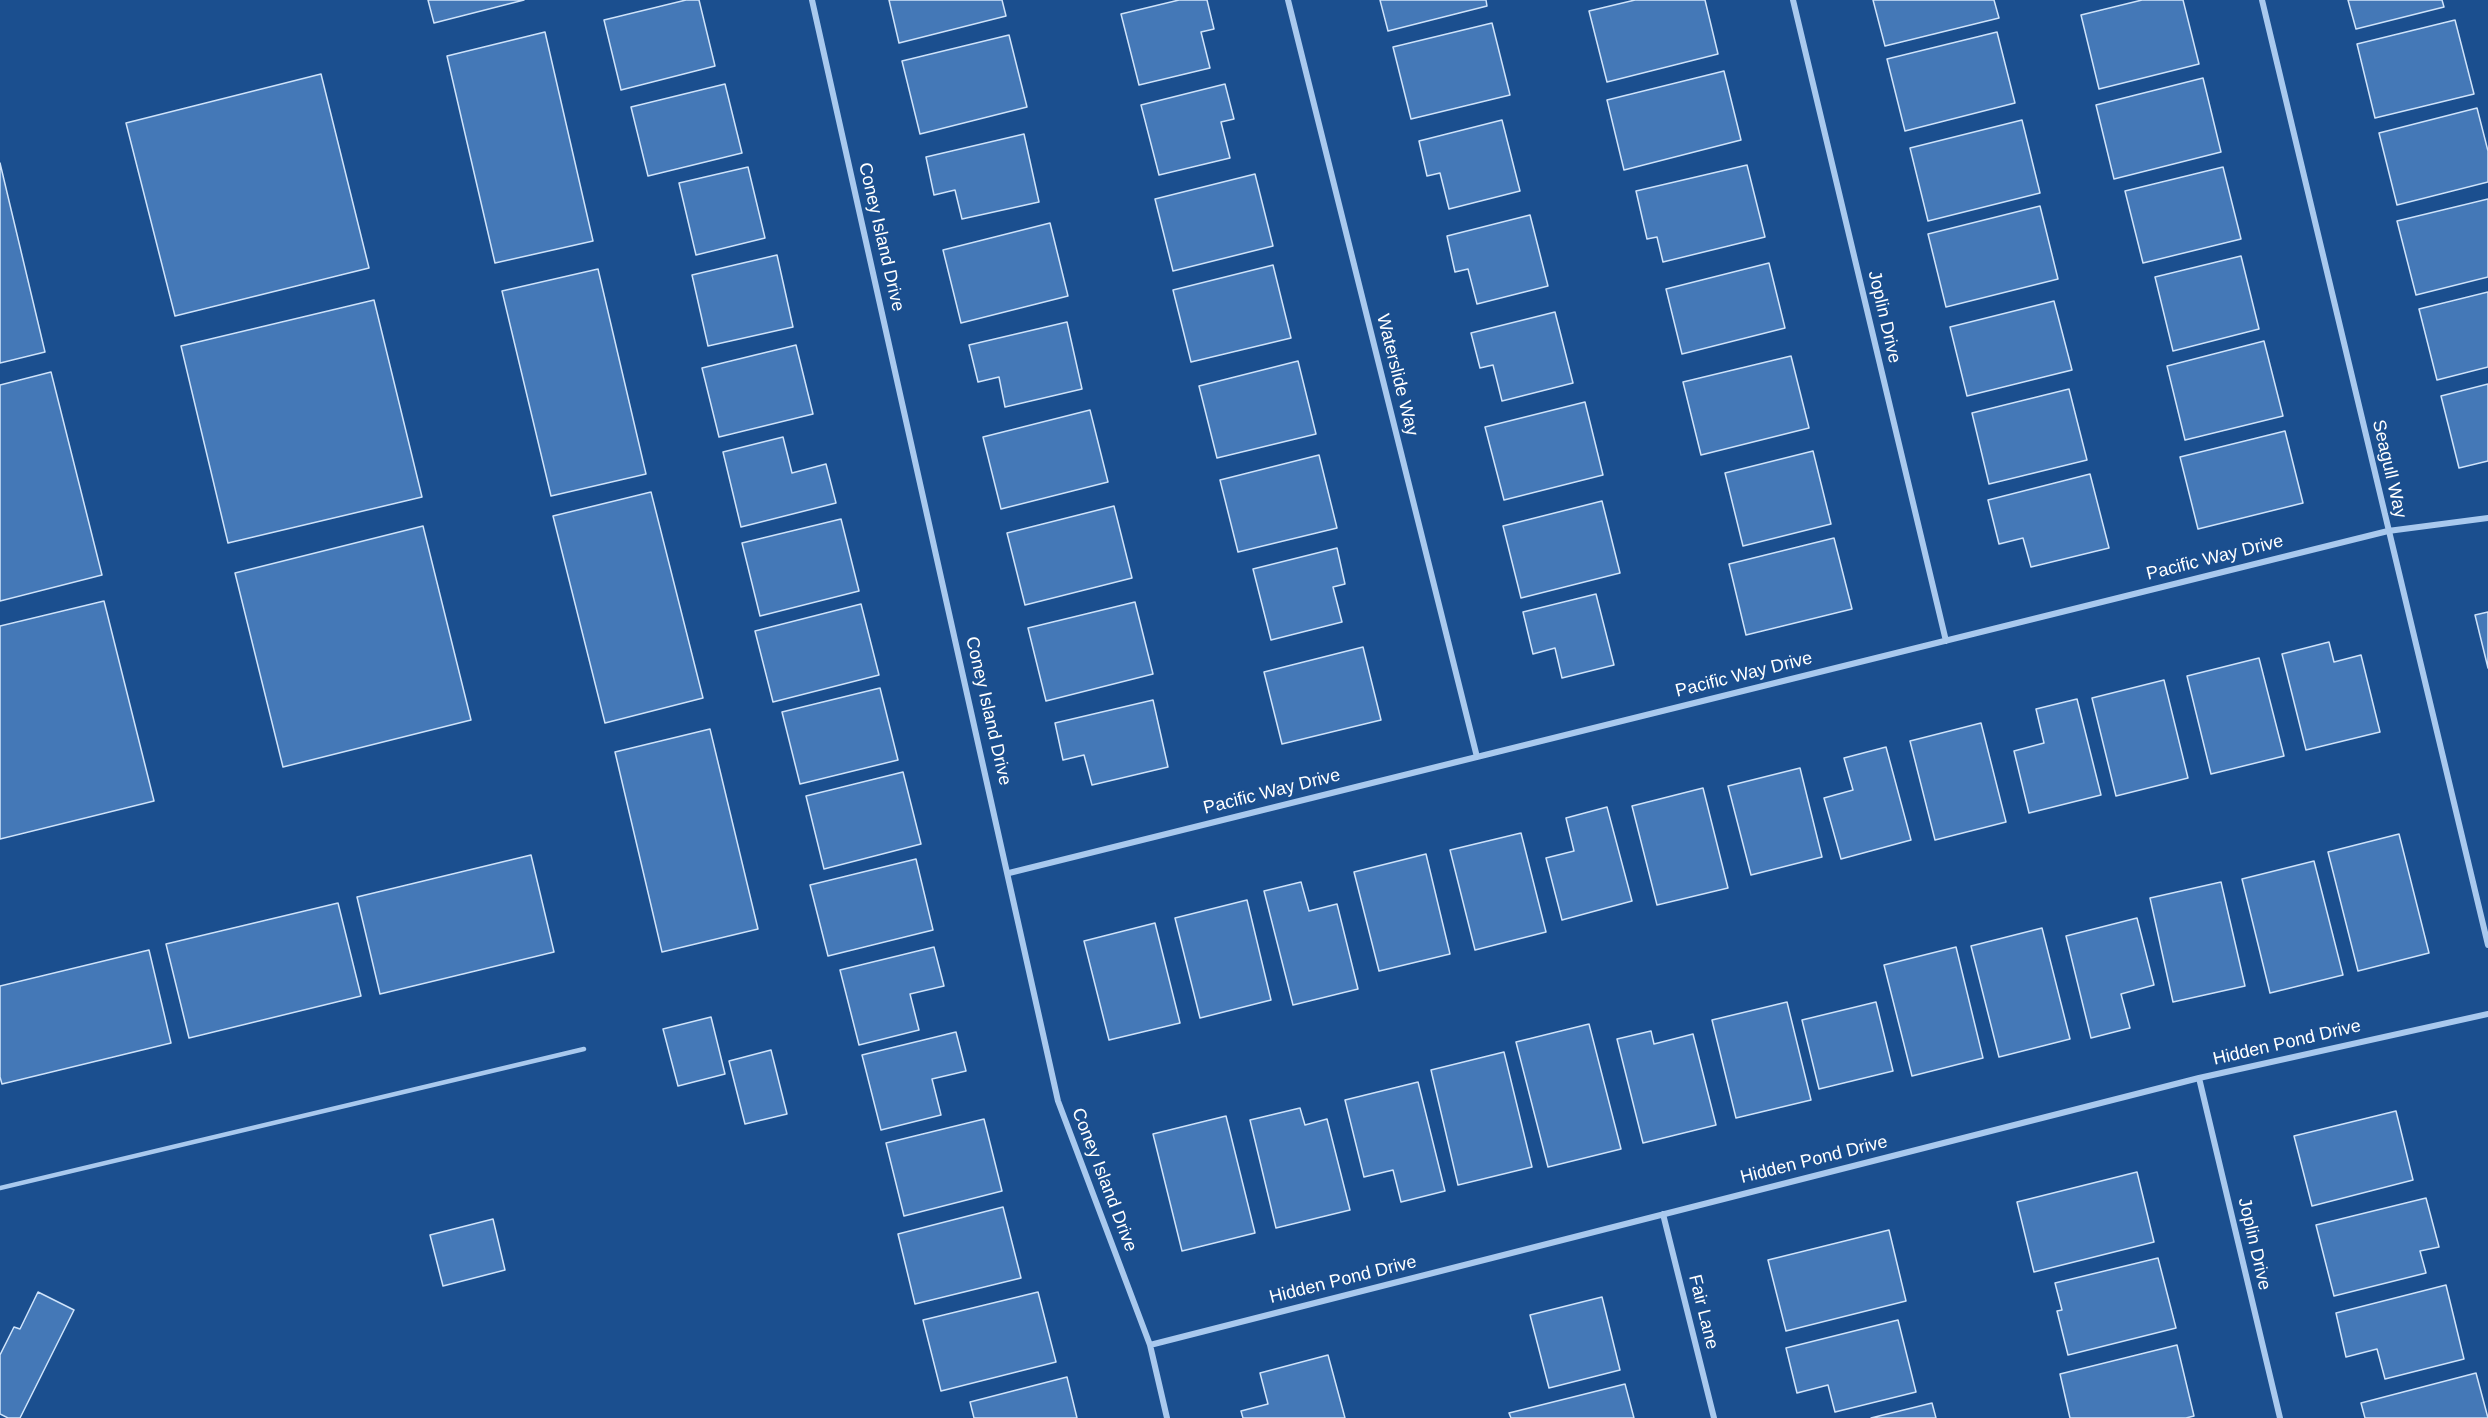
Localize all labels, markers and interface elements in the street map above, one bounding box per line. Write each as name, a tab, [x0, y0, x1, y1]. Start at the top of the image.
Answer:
street label: Coney Island Drive	[853, 160, 909, 314]
street label: Joplin Drive	[1863, 269, 1905, 365]
street label: Waterslide Way	[1371, 312, 1423, 438]
street label: Seagull Way	[2367, 418, 2411, 520]
street label: Pacific Way Drive	[2144, 531, 2286, 585]
street label: Coney Island Drive	[960, 634, 1016, 788]
street label: Pacific Way Drive	[1673, 648, 1815, 702]
street label: Pacific Way Drive	[1201, 765, 1343, 819]
street label: Hidden Pond Drive	[2211, 1015, 2363, 1071]
street label: Coney Island Drive	[1067, 1105, 1141, 1255]
street label: Hidden Pond Drive	[1738, 1131, 1890, 1189]
street label: Joplin Drive	[2233, 1196, 2275, 1292]
street label: Hidden Pond Drive	[1267, 1251, 1419, 1309]
street label: Fair Lane	[1683, 1272, 1723, 1352]

